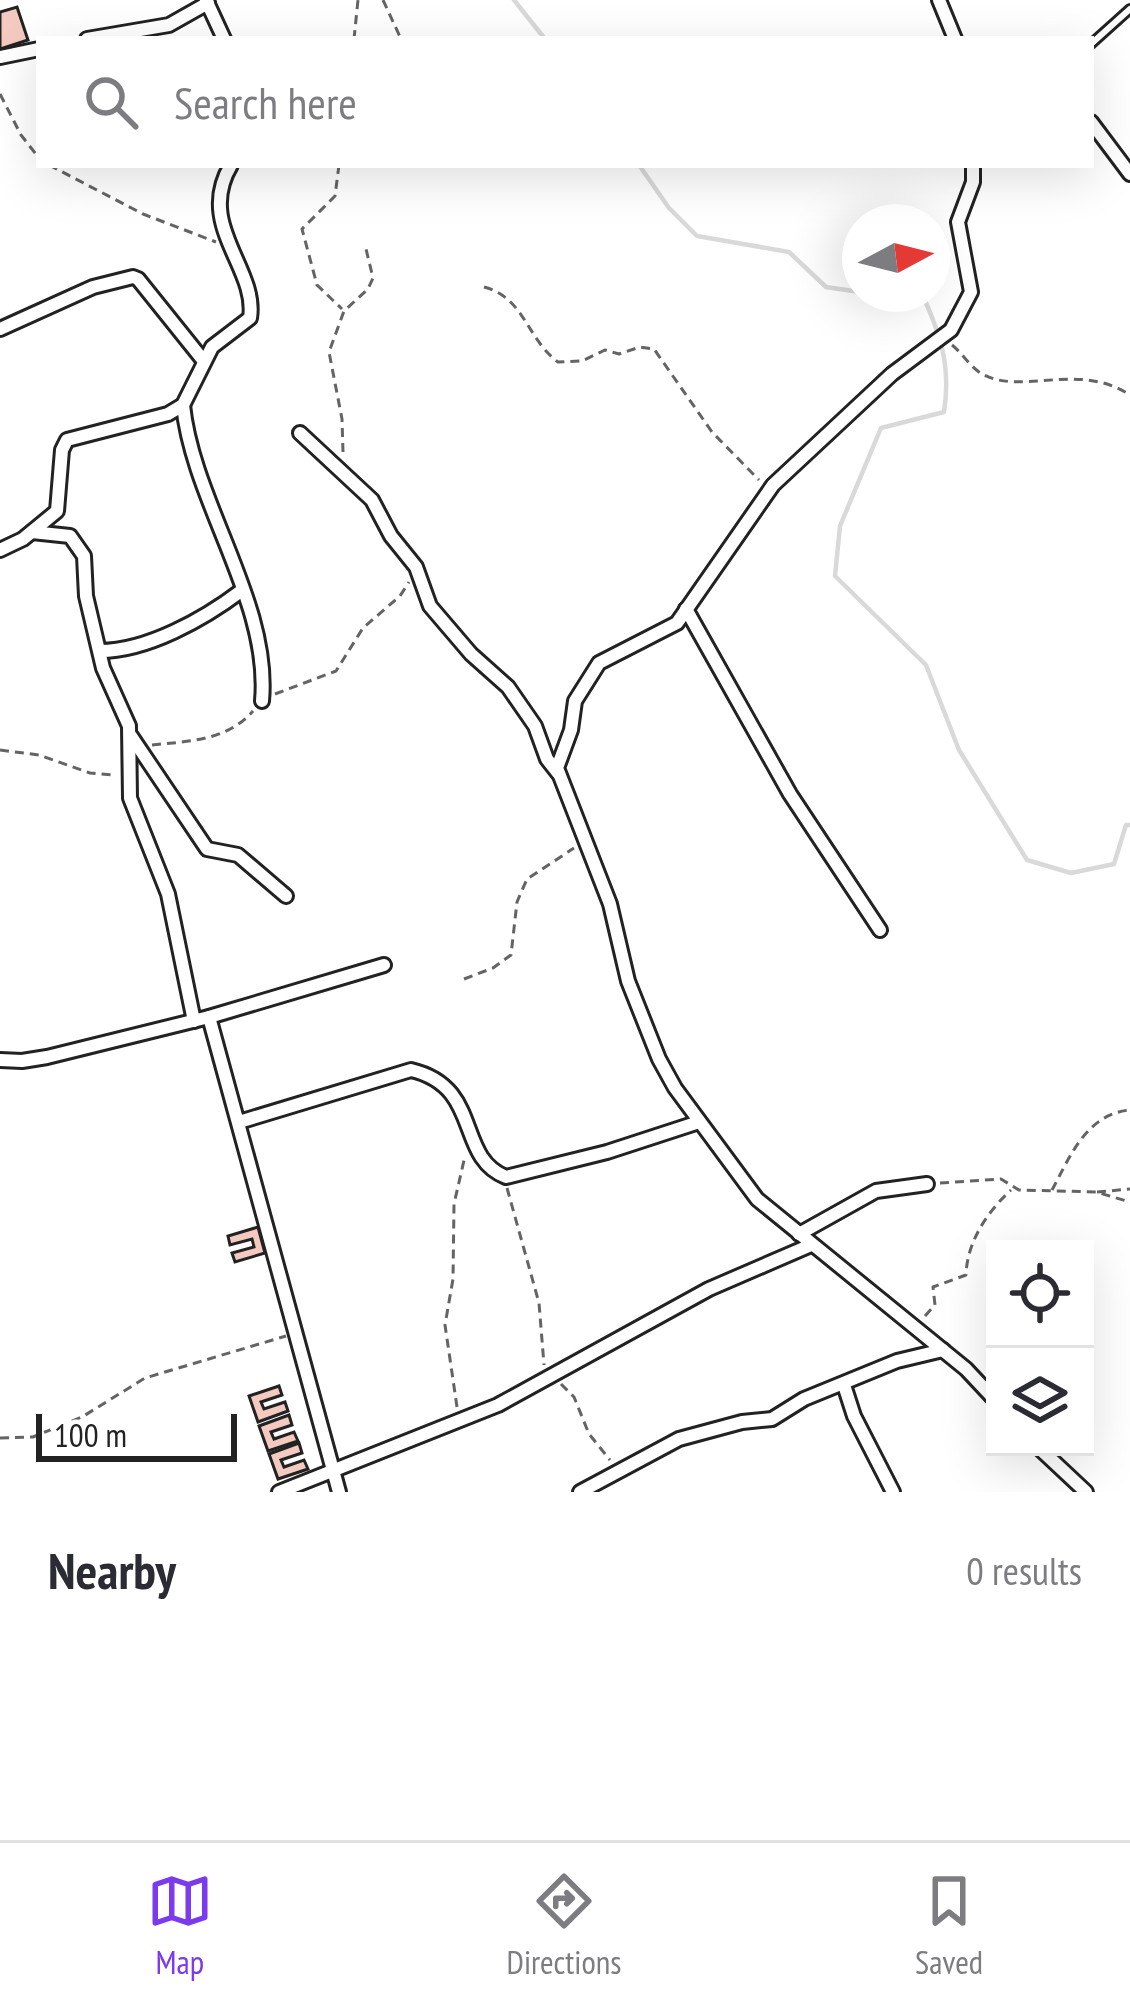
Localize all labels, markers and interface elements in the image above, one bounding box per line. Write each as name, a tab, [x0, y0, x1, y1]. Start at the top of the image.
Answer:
search box	[36, 36, 1094, 168]
icon: search	[78, 69, 144, 135]
text: Search here	[174, 73, 357, 131]
north arrow	[842, 204, 950, 312]
map controls	[986, 1240, 1094, 1456]
button: locate	[986, 1240, 1094, 1348]
button: layers	[986, 1348, 1094, 1456]
scale bar	[36, 1408, 237, 1461]
text: 100 m	[54, 1413, 127, 1456]
text: Nearby	[48, 1537, 176, 1603]
text: 0 results	[966, 1545, 1082, 1596]
tab: Map	[147, 1868, 213, 1983]
tab: Directions	[507, 1868, 621, 1983]
tab: Saved	[915, 1868, 983, 1983]

